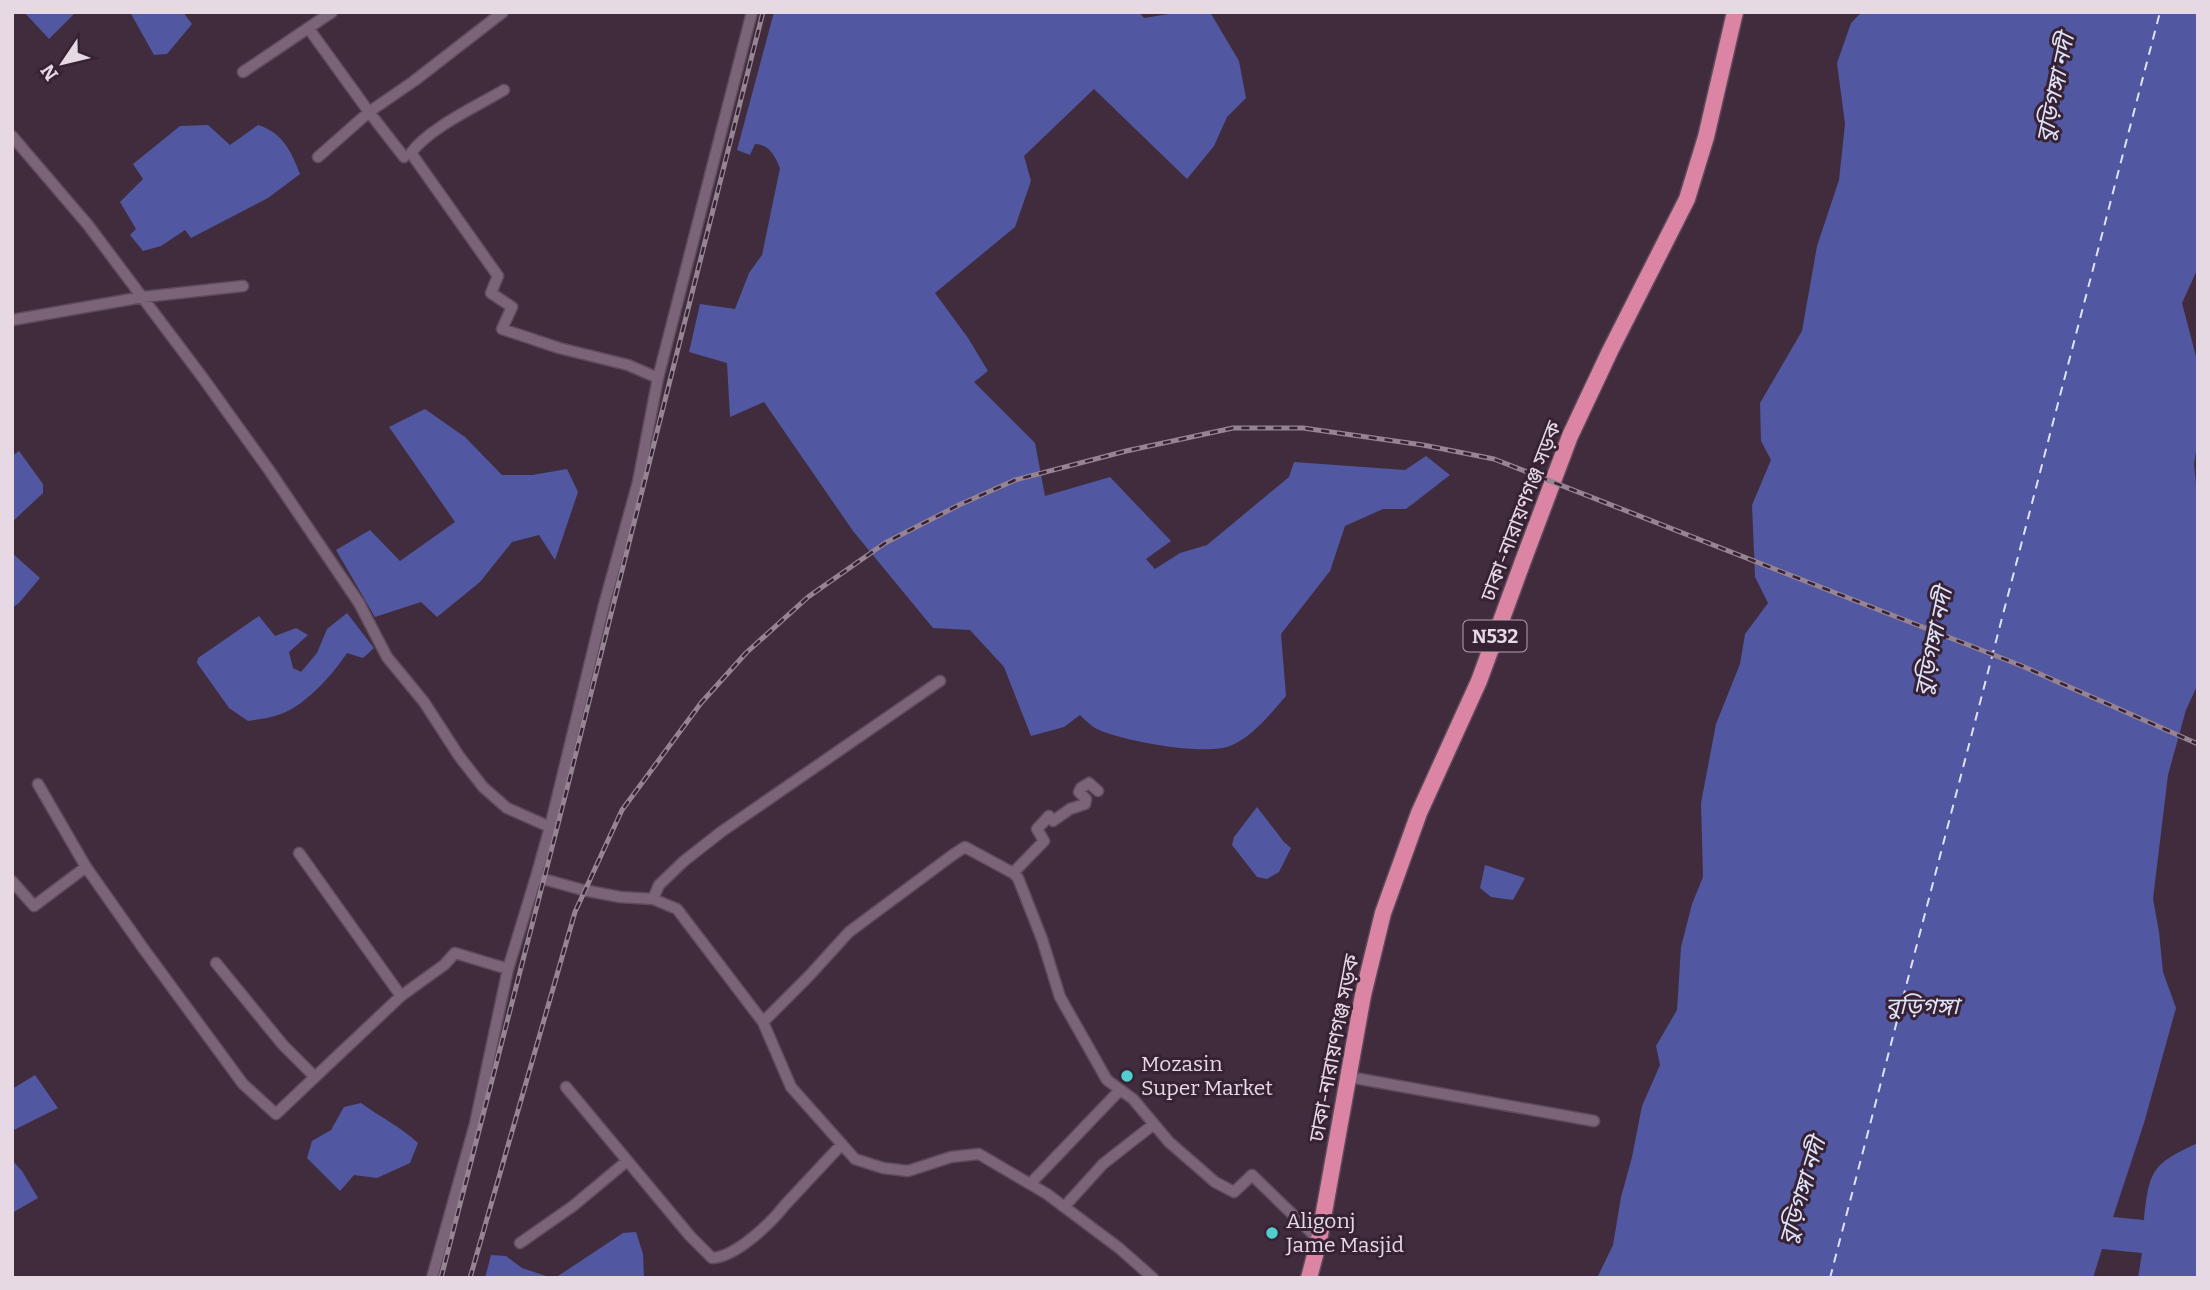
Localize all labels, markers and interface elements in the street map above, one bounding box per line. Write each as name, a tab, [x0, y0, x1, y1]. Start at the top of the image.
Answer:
water label: বুড়িগঙ্গা নদী	[2030, 27, 2081, 145]
north arrow	[28, 28, 98, 98]
text: N	[36, 60, 63, 85]
street label: ঢাকা-নারায়ণগঞ্জ সড়ক	[1474, 416, 1568, 606]
water label: বুড়িগঙ্গা নদী	[1908, 581, 1959, 699]
road number: N532	[1464, 621, 1526, 652]
street label: ঢাকা-নারায়ণগঞ্জ সড়ক	[1303, 951, 1365, 1145]
water label: বুড়িগঙ্গা	[1885, 992, 1962, 1020]
place label: Mozasin Super Market	[1141, 1051, 1273, 1101]
marker: Mozasin Super Market	[1119, 1068, 1135, 1084]
water label: বুড়িগঙ্গা নদী	[1773, 1131, 1833, 1248]
place label: Aligonj Jame Masjid	[1285, 1208, 1404, 1258]
marker: Aligonj Jame Masjid	[1264, 1225, 1280, 1241]

